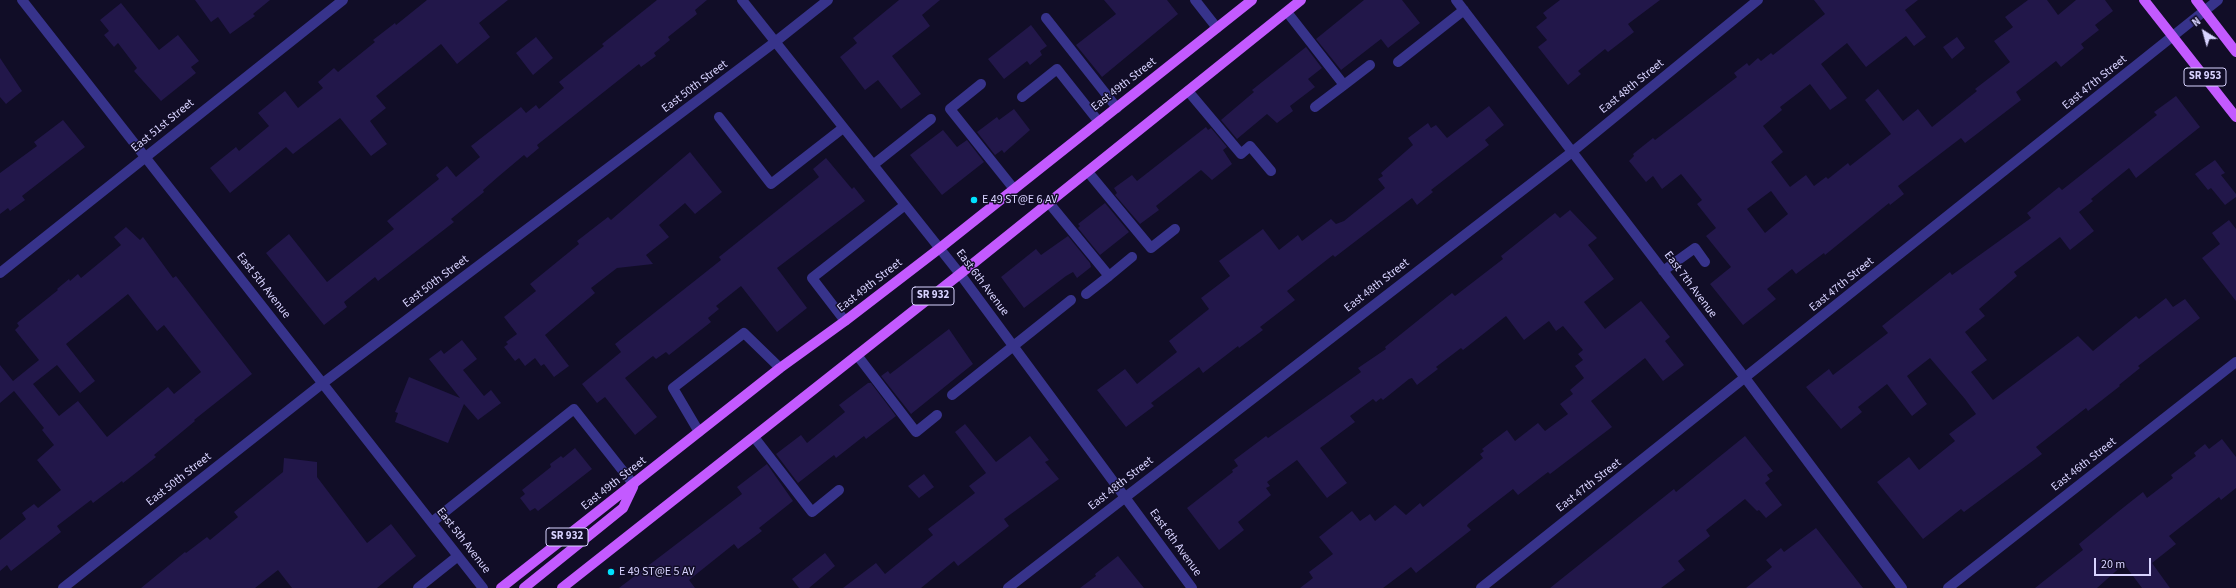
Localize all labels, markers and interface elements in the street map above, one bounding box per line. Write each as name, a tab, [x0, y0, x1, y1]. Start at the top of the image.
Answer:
north arrow	[2184, 12, 2224, 52]
text: N	[2189, 14, 2204, 30]
street label: East 47th Street	[2060, 53, 2130, 113]
street label: East 49th Street	[1089, 55, 1159, 115]
street label: East 48th Street	[1597, 57, 1667, 117]
street label: East 50th Street	[659, 58, 731, 116]
road number: SR 953	[2184, 68, 2226, 86]
street label: East 51st Street	[129, 96, 197, 156]
place label: E 49 ST@E 6 AV	[982, 193, 1057, 207]
marker: E 49 ST@E 6 AV	[969, 195, 979, 205]
street label: East 6th Avenue	[952, 247, 1012, 319]
street label: East 7th Avenue	[1660, 249, 1720, 321]
street label: East 5th Avenue	[233, 250, 293, 322]
street label: East 50th Street	[400, 253, 472, 311]
street label: East 47th Street	[1807, 255, 1877, 315]
street label: East 49th Street	[835, 256, 905, 316]
street label: East 48th Street	[1342, 256, 1412, 316]
road number: SR 932	[912, 287, 954, 305]
street label: East 46th Street	[2049, 435, 2119, 495]
street label: East 50th Street	[144, 450, 214, 510]
street label: East 49th Street	[579, 454, 649, 514]
street label: East 48th Street	[1086, 454, 1156, 514]
street label: East 47th Street	[1554, 456, 1624, 516]
street label: East 5th Avenue	[433, 505, 493, 577]
street label: East 6th Avenue	[1146, 507, 1204, 579]
road number: SR 932	[546, 528, 588, 546]
scale bar	[2096, 550, 2153, 576]
text: 20 m	[2101, 556, 2125, 573]
place label: E 49 ST@E 5 AV	[619, 565, 694, 579]
marker: E 49 ST@E 5 AV	[606, 567, 616, 577]

